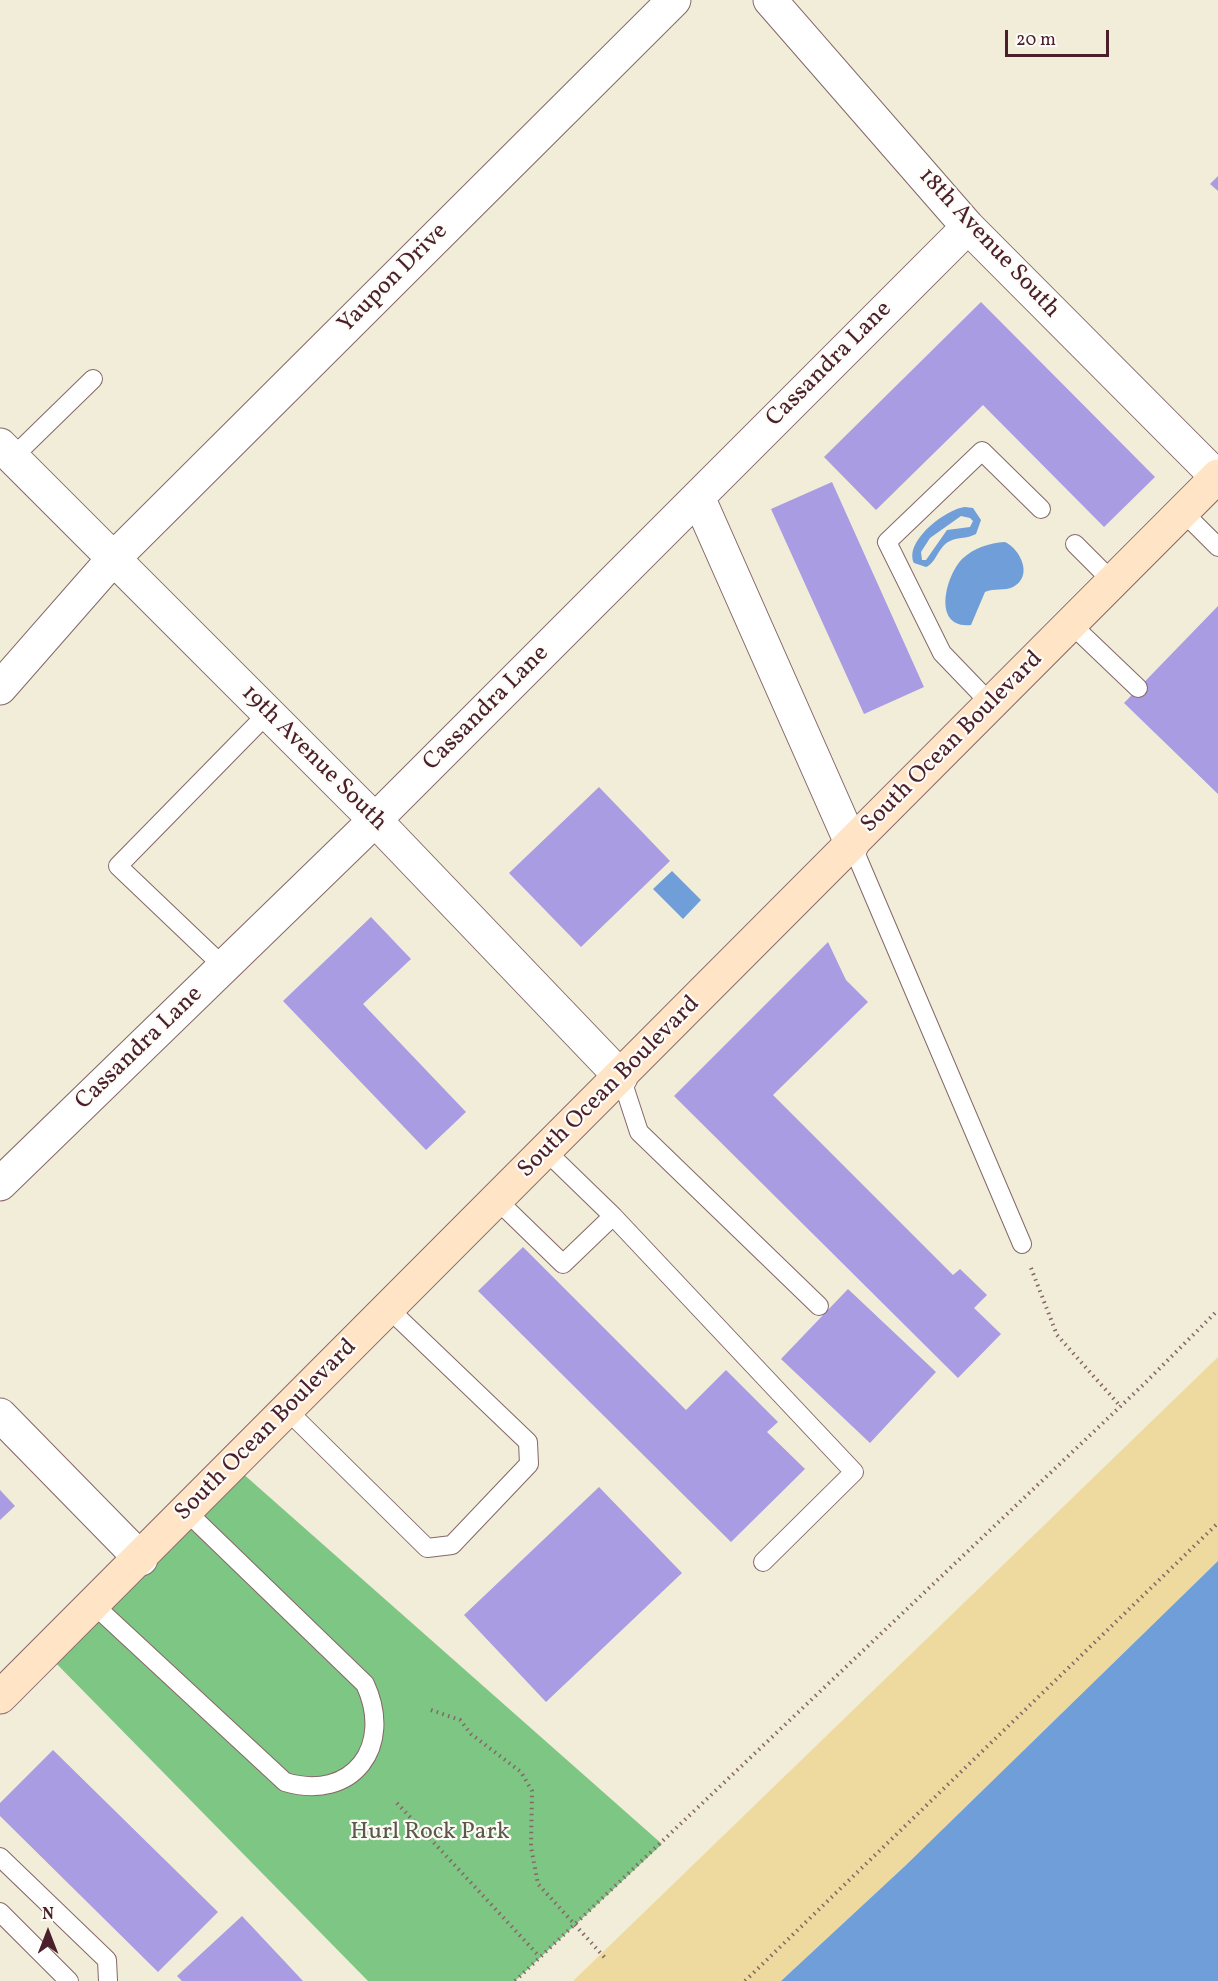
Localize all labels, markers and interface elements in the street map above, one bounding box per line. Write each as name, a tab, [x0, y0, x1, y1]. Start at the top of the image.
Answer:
scale bar	[1008, 18, 1112, 56]
text: 20 m	[1016, 28, 1056, 53]
street label: 18th Avenue South	[911, 163, 1065, 325]
street label: Yaupon Drive	[333, 218, 455, 340]
street label: Cassandra Lane	[761, 296, 899, 434]
street label: Cassandra Lane	[418, 640, 556, 778]
street label: South Ocean Boulevard	[856, 646, 1050, 840]
street label: 19th Avenue South	[234, 680, 392, 838]
street label: Cassandra Lane	[70, 981, 210, 1117]
street label: South Ocean Boulevard	[513, 991, 707, 1185]
street label: South Ocean Boulevard	[170, 1334, 364, 1528]
park label: Hurl Rock Park	[350, 1820, 510, 1848]
north arrow	[18, 1903, 78, 1963]
text: N	[42, 1904, 54, 1926]

